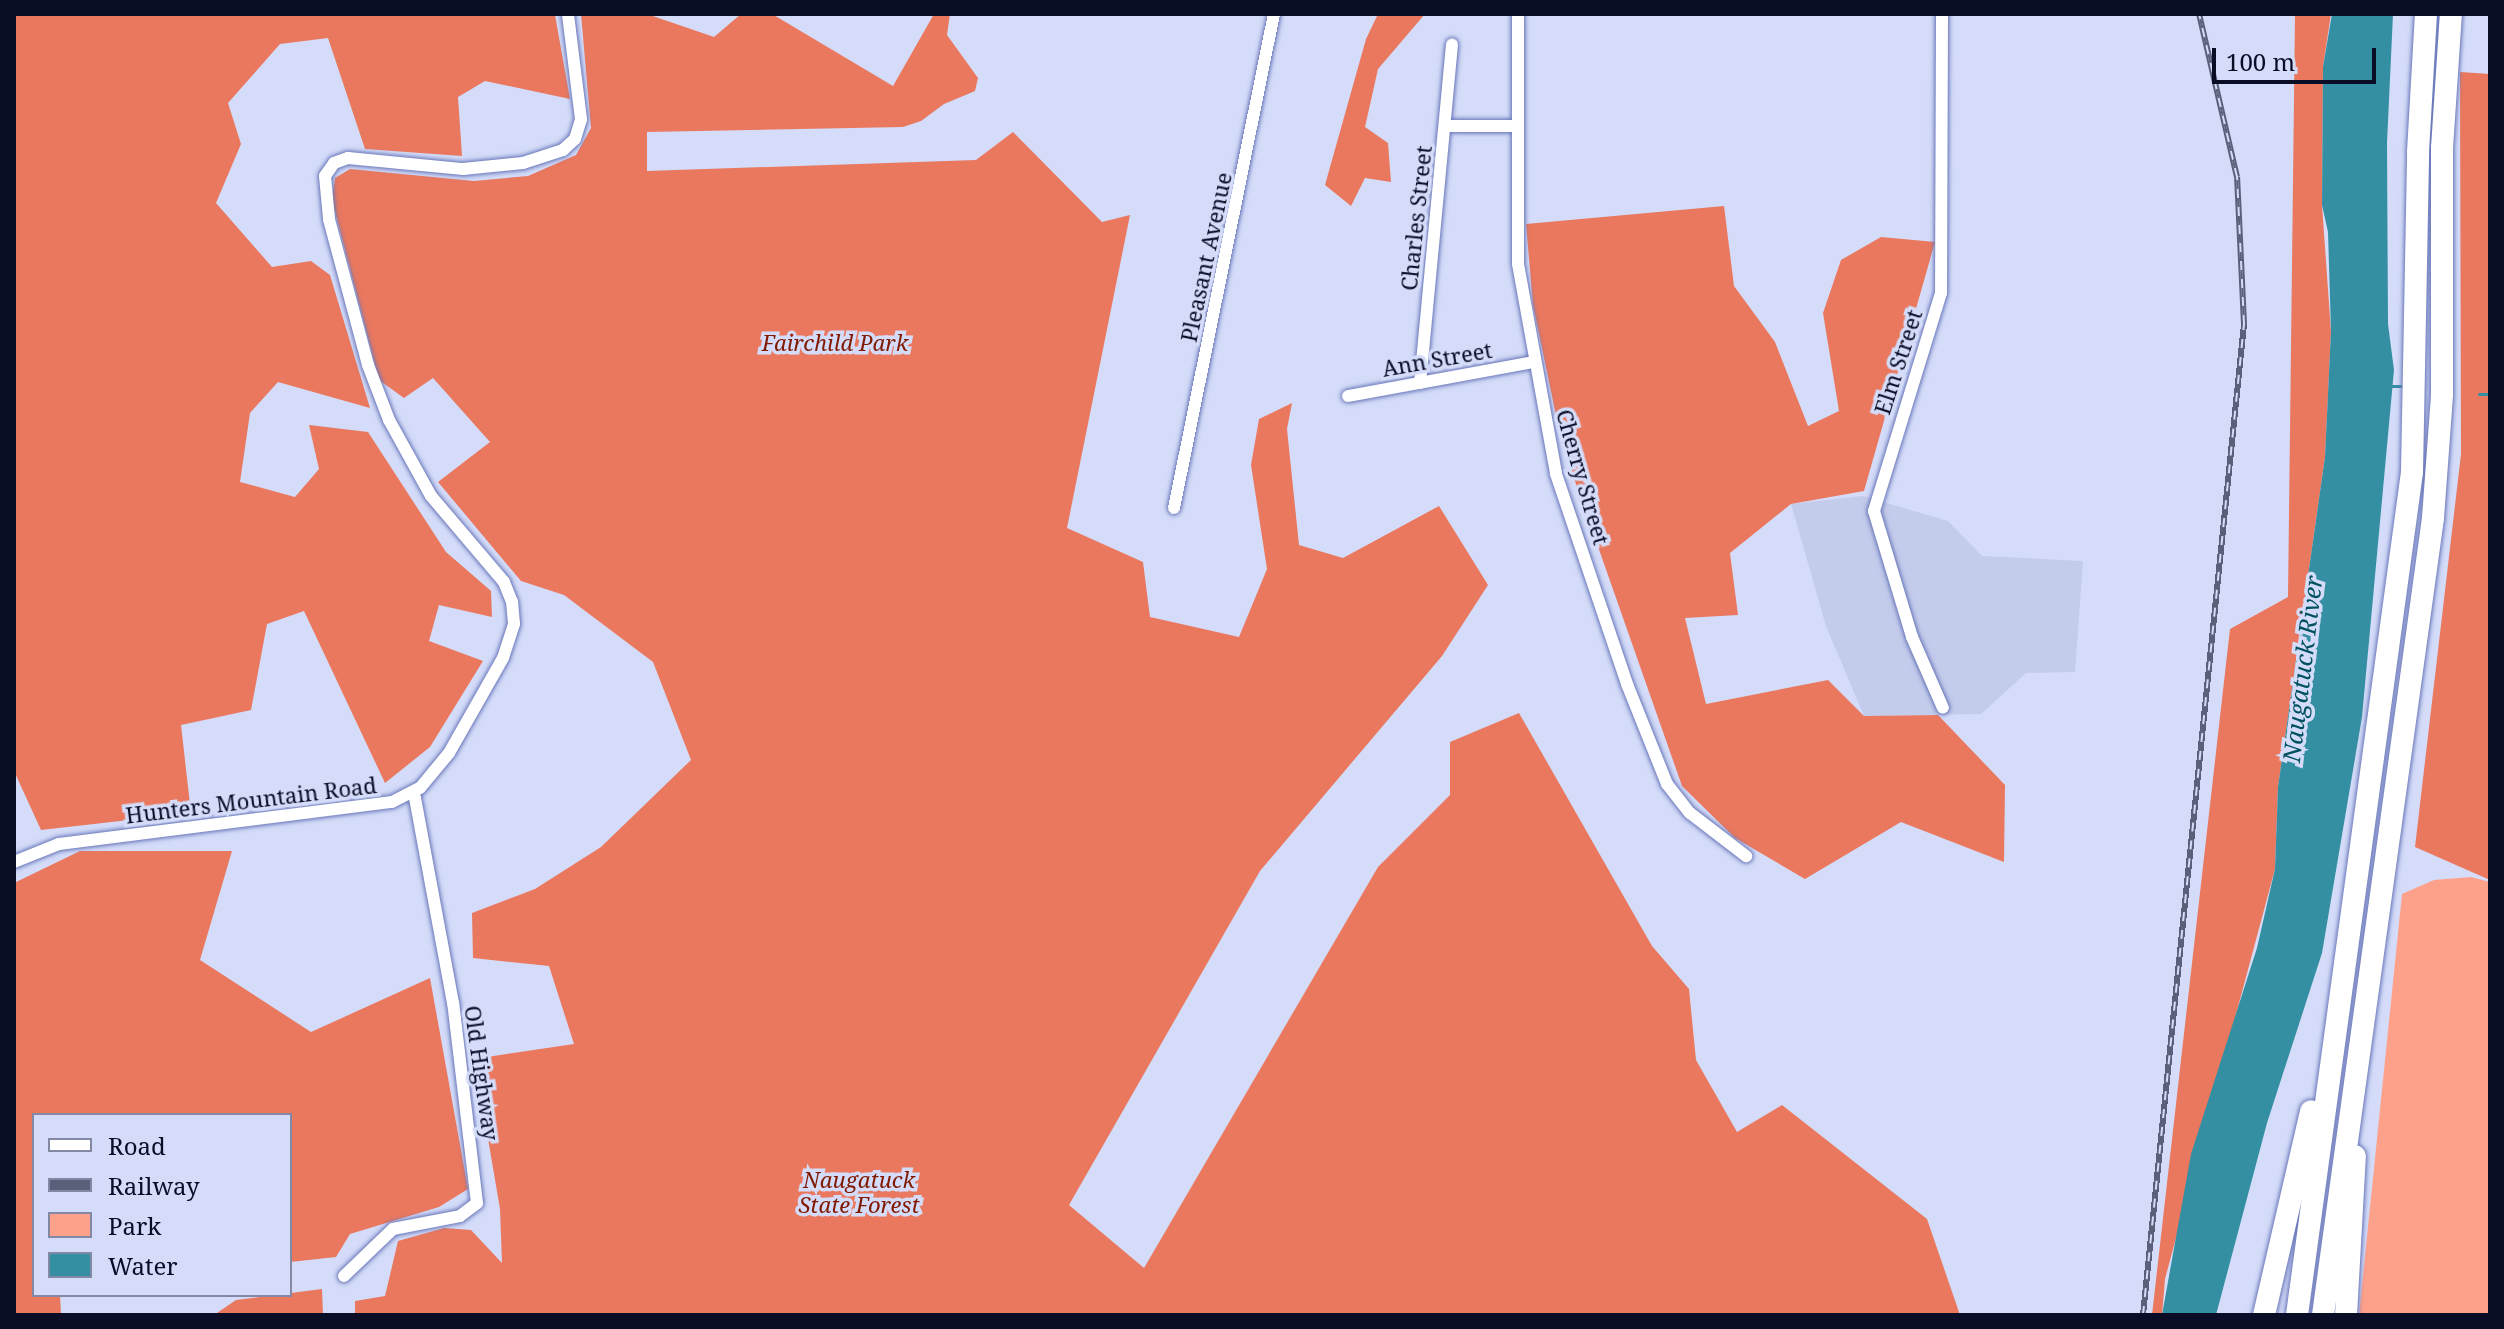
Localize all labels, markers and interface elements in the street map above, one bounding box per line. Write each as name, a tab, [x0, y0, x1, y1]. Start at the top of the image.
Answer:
scale bar	[2216, 32, 2380, 82]
text: 100 m	[2226, 45, 2295, 78]
street label: Charles Street	[1395, 144, 1437, 292]
street label: Pleasant Avenue	[1175, 170, 1237, 344]
street label: Elm Street	[1869, 306, 1927, 418]
park label: Fairchild Park	[762, 330, 908, 356]
street label: Ann Street	[1380, 336, 1494, 382]
street label: Cherry Street	[1551, 406, 1615, 548]
water label: Naugatuck River	[2276, 574, 2328, 764]
street label: Hunters Mountain Road	[124, 771, 378, 829]
street label: Old Highway	[459, 1004, 505, 1142]
legend	[32, 1113, 292, 1297]
text: Road	[108, 1129, 166, 1162]
park label: Naugatuck State Forest	[798, 1166, 920, 1218]
text: Railway	[108, 1169, 200, 1202]
text: Park	[108, 1209, 161, 1242]
text: Water	[108, 1249, 178, 1282]

